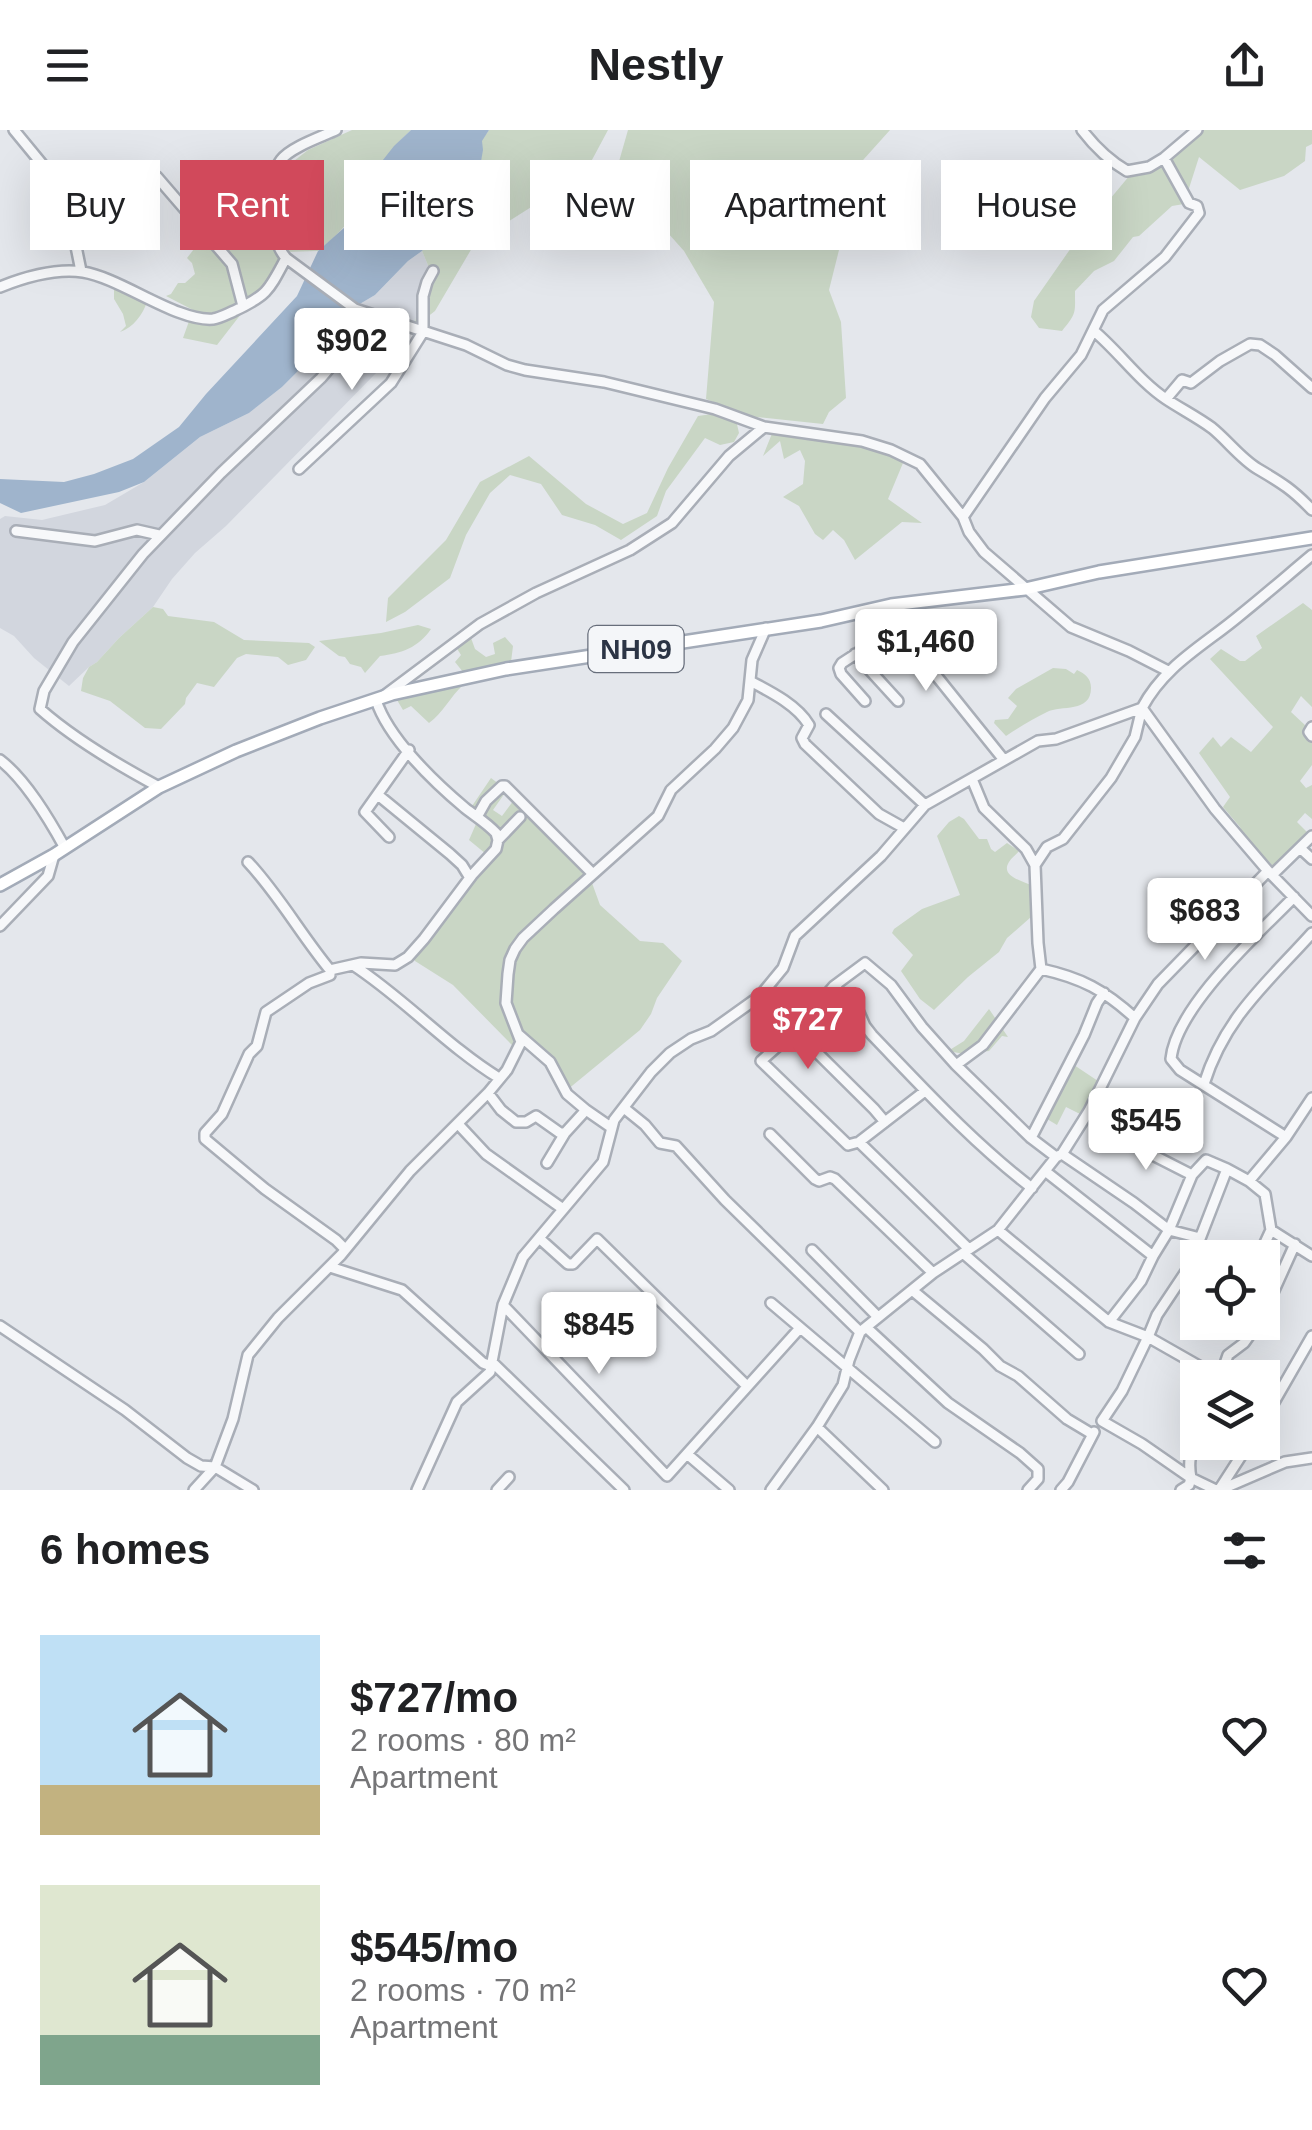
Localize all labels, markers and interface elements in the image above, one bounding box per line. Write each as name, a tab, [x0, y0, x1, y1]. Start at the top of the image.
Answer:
icon: menu	[40, 38, 95, 93]
icon: share	[1217, 38, 1272, 93]
text: Nestly	[588, 39, 724, 90]
chip: Buy	[30, 160, 160, 250]
chip: Rent	[180, 160, 324, 250]
chip: Filters	[344, 160, 510, 250]
chip: New	[530, 160, 670, 250]
chip: Apartment	[690, 160, 921, 250]
chip: House	[941, 160, 1112, 250]
pin: $902	[293, 308, 411, 393]
text: $902	[316, 322, 388, 358]
pin: $1,460	[845, 609, 1007, 694]
text: $1,460	[877, 623, 975, 659]
road number: NH09	[588, 626, 684, 672]
pin: $683	[1146, 878, 1264, 963]
text: $683	[1169, 892, 1241, 928]
pin: $727	[749, 987, 867, 1072]
text: $727	[772, 1001, 844, 1037]
pin: $545	[1087, 1088, 1205, 1173]
text: $545	[1110, 1102, 1182, 1138]
map controls	[1180, 1240, 1280, 1460]
button: locate	[1180, 1240, 1280, 1340]
pin: $845	[540, 1292, 658, 1377]
text: $845	[563, 1306, 635, 1342]
button: layers	[1180, 1360, 1280, 1460]
icon: filters	[1217, 1523, 1272, 1578]
text: 6 homes	[40, 1526, 210, 1573]
text: $727/mo	[350, 1674, 518, 1721]
icon: home	[120, 1675, 240, 1795]
icon: heart	[1217, 1708, 1272, 1763]
text: 2 rooms · 80 m²	[350, 1722, 576, 1758]
text: Apartment	[350, 1759, 498, 1795]
text: $545/mo	[350, 1924, 518, 1971]
icon: home	[120, 1925, 240, 2045]
icon: heart	[1217, 1958, 1272, 2013]
text: 2 rooms · 70 m²	[350, 1972, 576, 2008]
text: Apartment	[350, 2009, 498, 2045]

